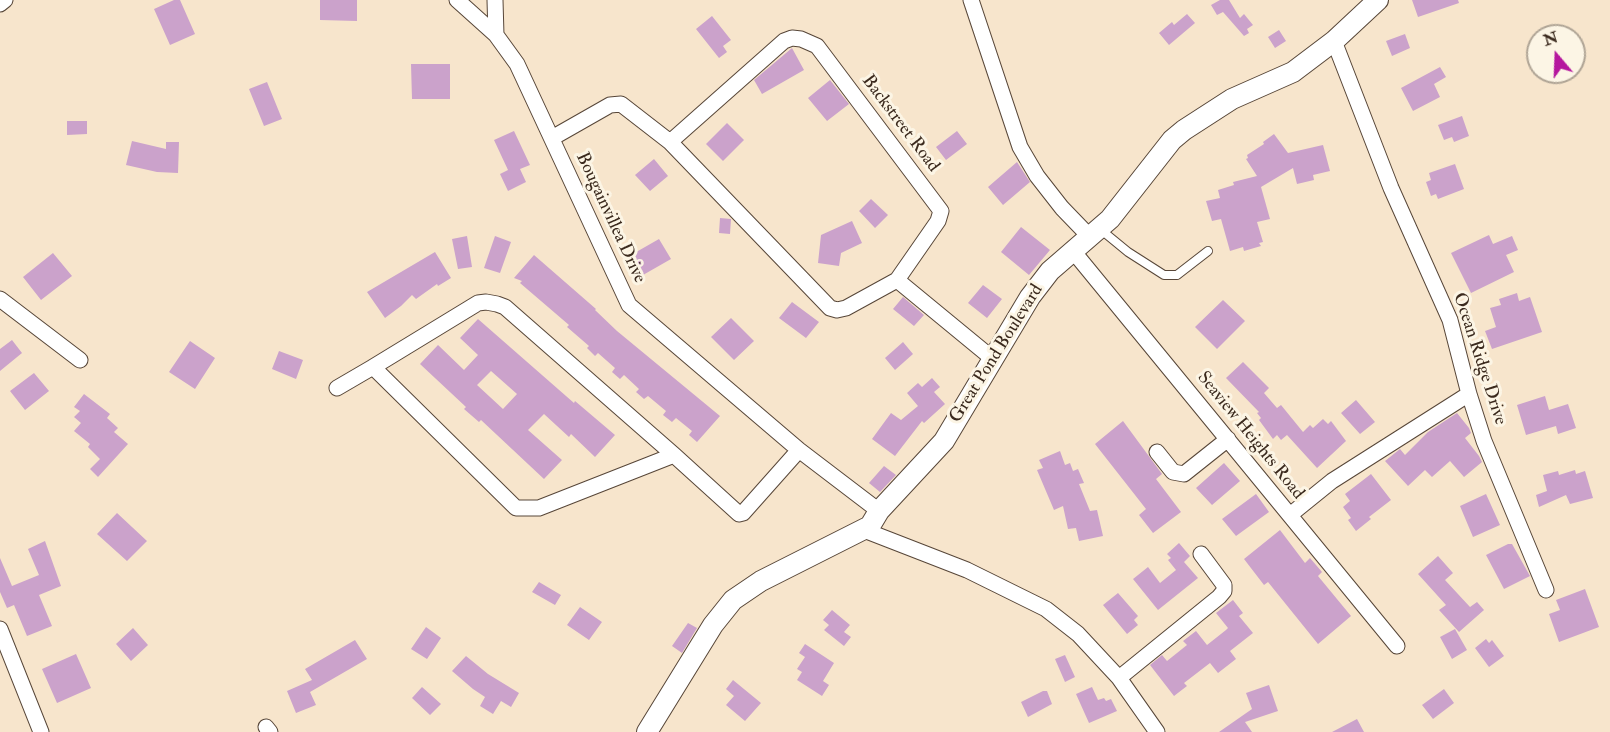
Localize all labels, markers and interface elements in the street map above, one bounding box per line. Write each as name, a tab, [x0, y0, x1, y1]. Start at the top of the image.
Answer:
north arrow	[1526, 24, 1586, 84]
text: N	[1541, 27, 1561, 51]
street label: Backstreet Road	[857, 71, 943, 177]
street label: Bougainvillea Drive	[570, 149, 650, 287]
street label: Great Pond Boulevard	[946, 281, 1048, 427]
street label: Ocean Ridge Drive	[1447, 290, 1511, 428]
street label: Seaview Heights Road	[1192, 368, 1308, 504]

